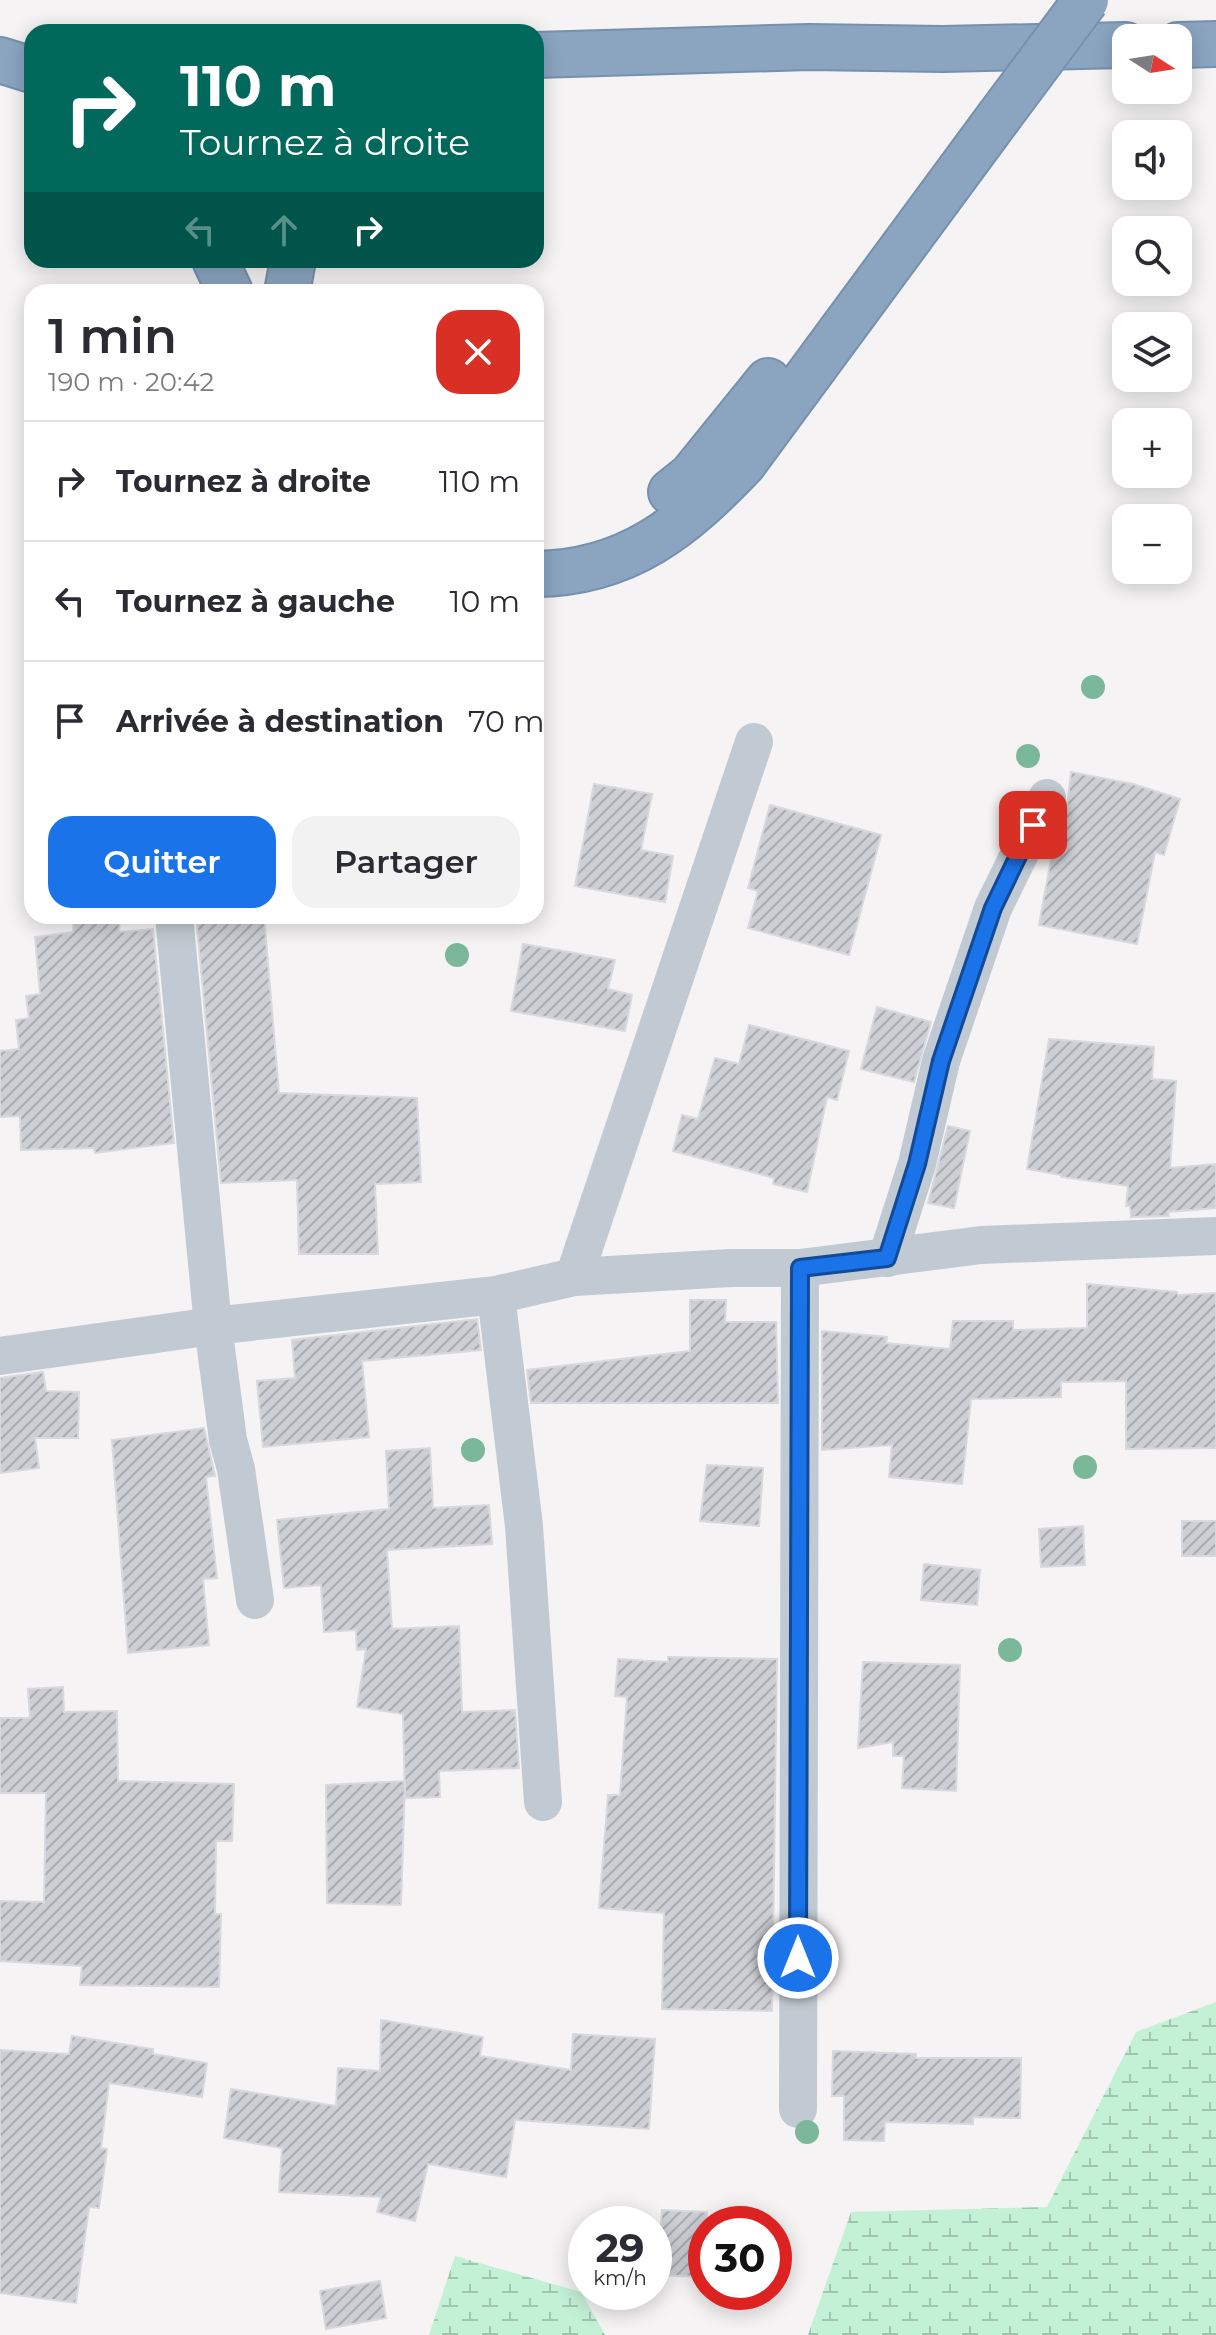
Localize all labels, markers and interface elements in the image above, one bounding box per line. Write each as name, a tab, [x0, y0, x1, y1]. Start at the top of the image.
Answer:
north arrow	[1112, 24, 1192, 104]
map controls	[1112, 24, 1192, 584]
text: 110 m	[180, 52, 337, 120]
icon: right	[48, 56, 152, 160]
text: Tournez à droite	[180, 120, 470, 164]
button: sound	[1112, 120, 1192, 200]
icon: left	[178, 208, 222, 252]
icon: ahead	[262, 208, 306, 252]
icon: right	[346, 208, 390, 252]
button: search	[1112, 216, 1192, 296]
text: 1 min	[48, 307, 177, 365]
button: close	[436, 310, 520, 394]
button: layers	[1112, 312, 1192, 392]
text: 190 m · 20:42	[48, 366, 214, 398]
button: +	[1112, 408, 1192, 488]
icon: right	[48, 459, 92, 503]
text: Tournez à droite	[116, 463, 371, 500]
text: 110 m	[439, 463, 520, 500]
button: −	[1112, 504, 1192, 584]
icon: left	[48, 579, 92, 623]
text: Tournez à gauche	[116, 583, 395, 620]
text: 10 m	[450, 583, 520, 620]
icon: arrive	[48, 699, 92, 743]
text: Arrivée à destination	[116, 703, 444, 740]
text: 70 m	[468, 703, 545, 740]
pin	[999, 791, 1067, 859]
icon: arrive	[1011, 803, 1055, 847]
button: Quitter	[48, 816, 276, 908]
button: Partager	[292, 816, 520, 908]
position arrow	[756, 1916, 840, 2000]
speed limit sign: 30	[688, 2206, 792, 2310]
text: 29	[595, 2223, 645, 2272]
text: km/h	[593, 2266, 647, 2290]

